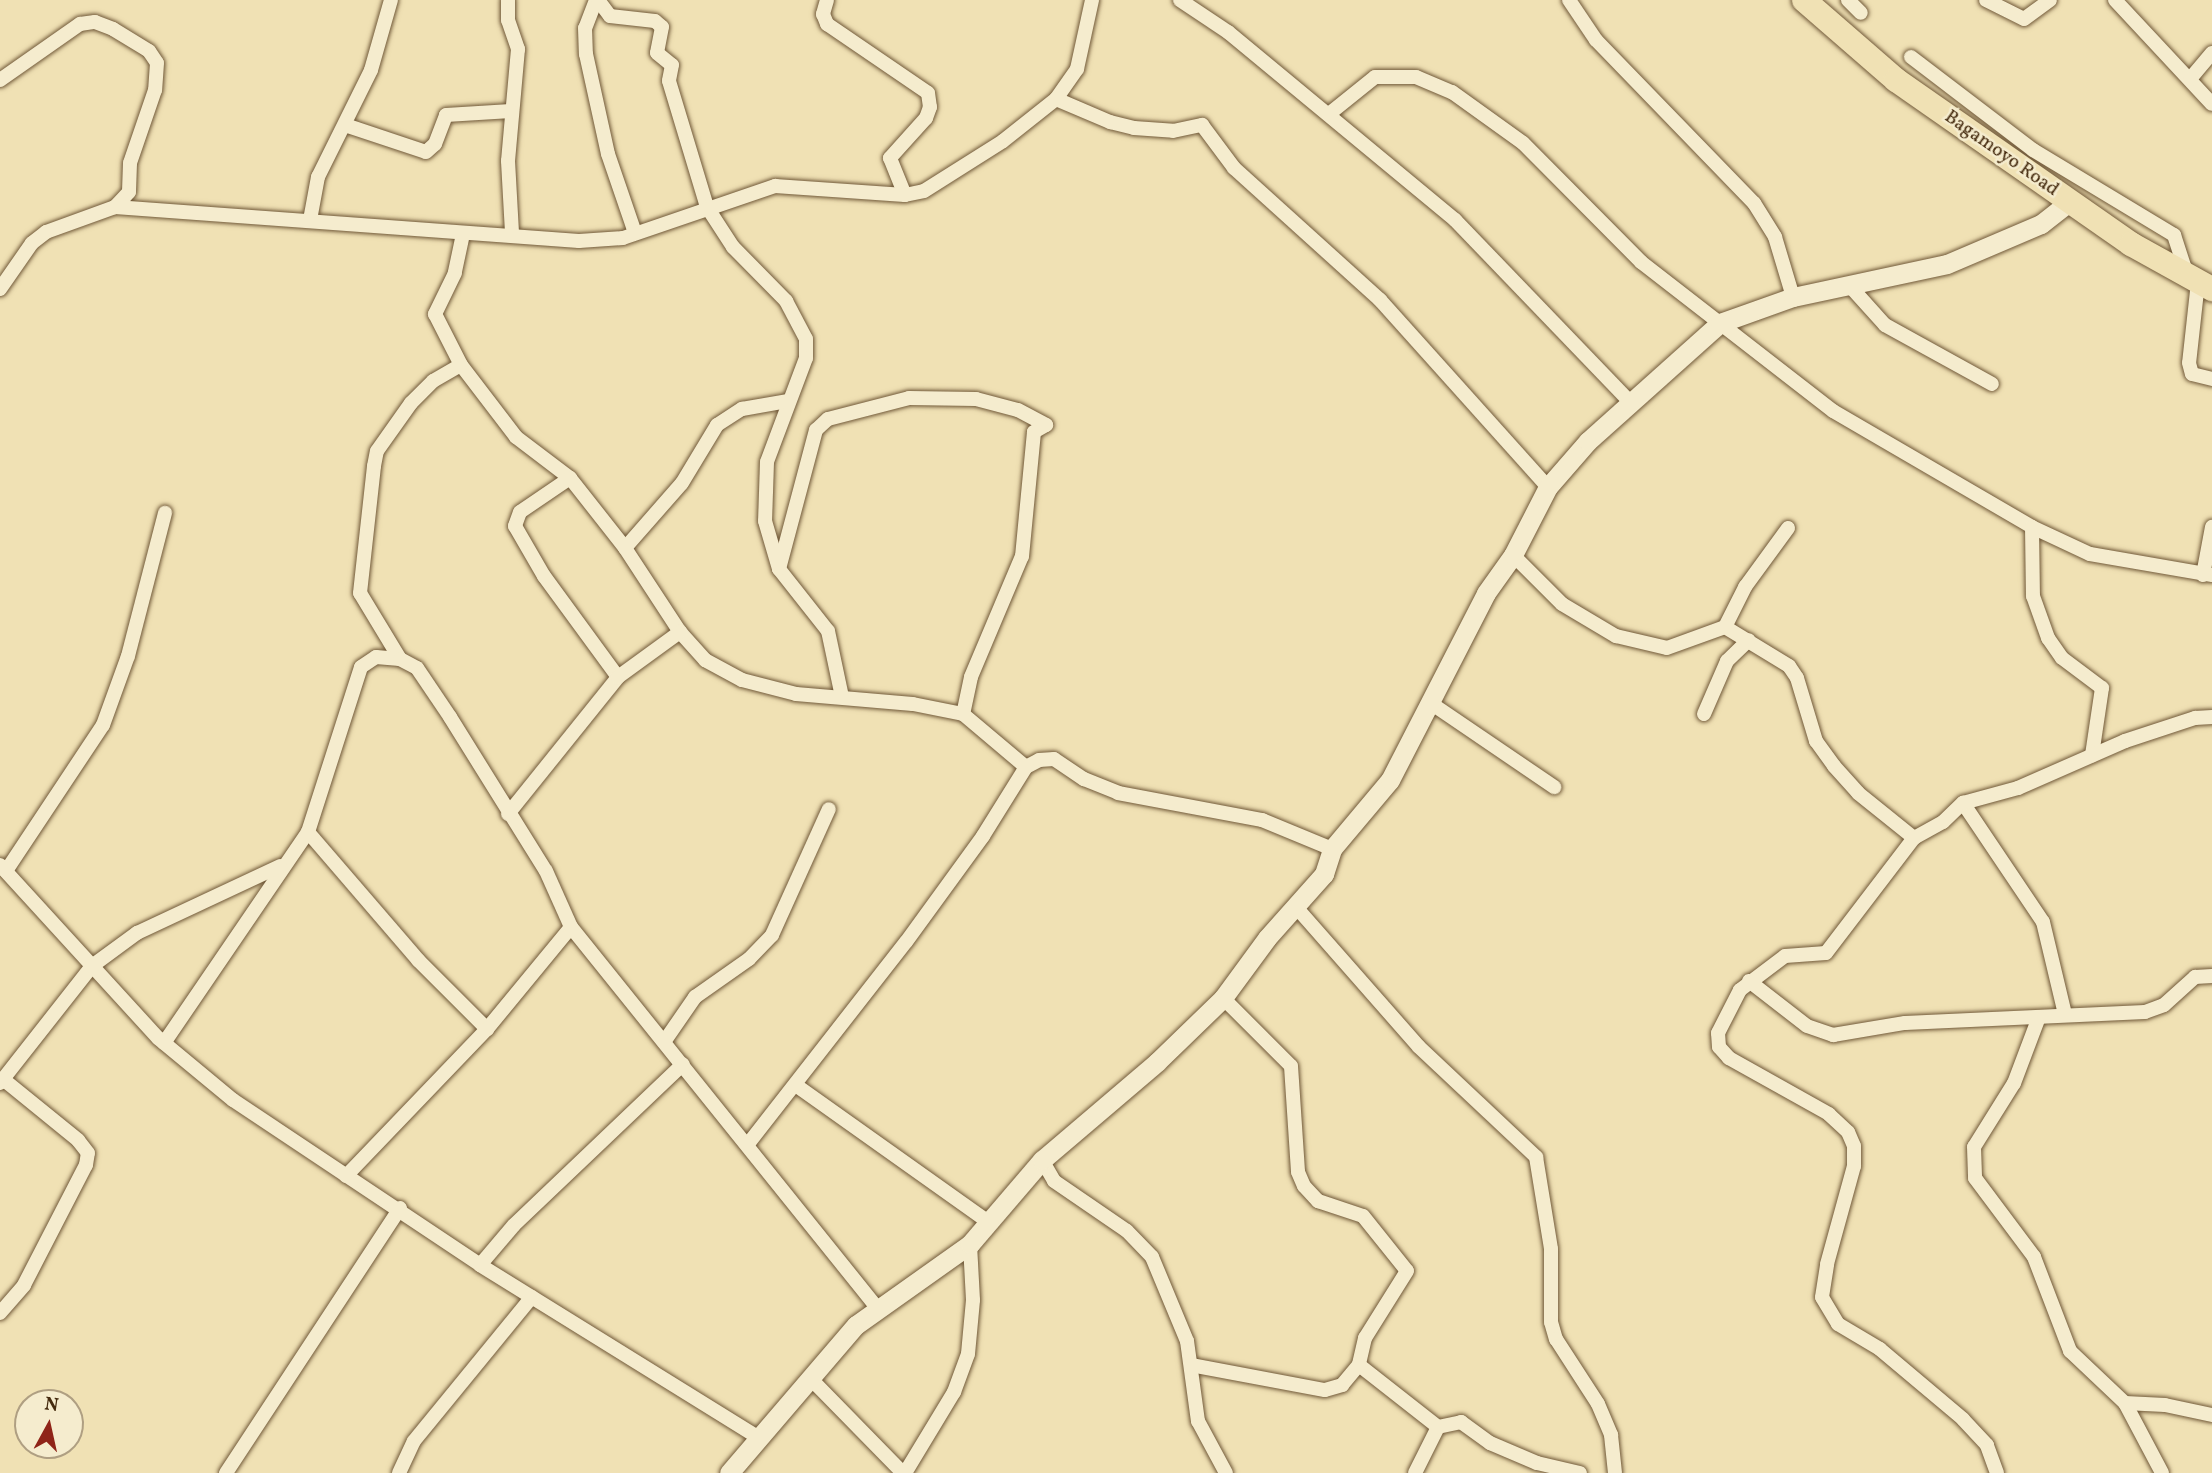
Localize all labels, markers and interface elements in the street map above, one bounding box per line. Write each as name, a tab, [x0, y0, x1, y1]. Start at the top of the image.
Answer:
street label: Bagamoyo Road	[1940, 106, 2062, 202]
north arrow	[14, 1389, 84, 1459]
text: N	[43, 1391, 60, 1419]

